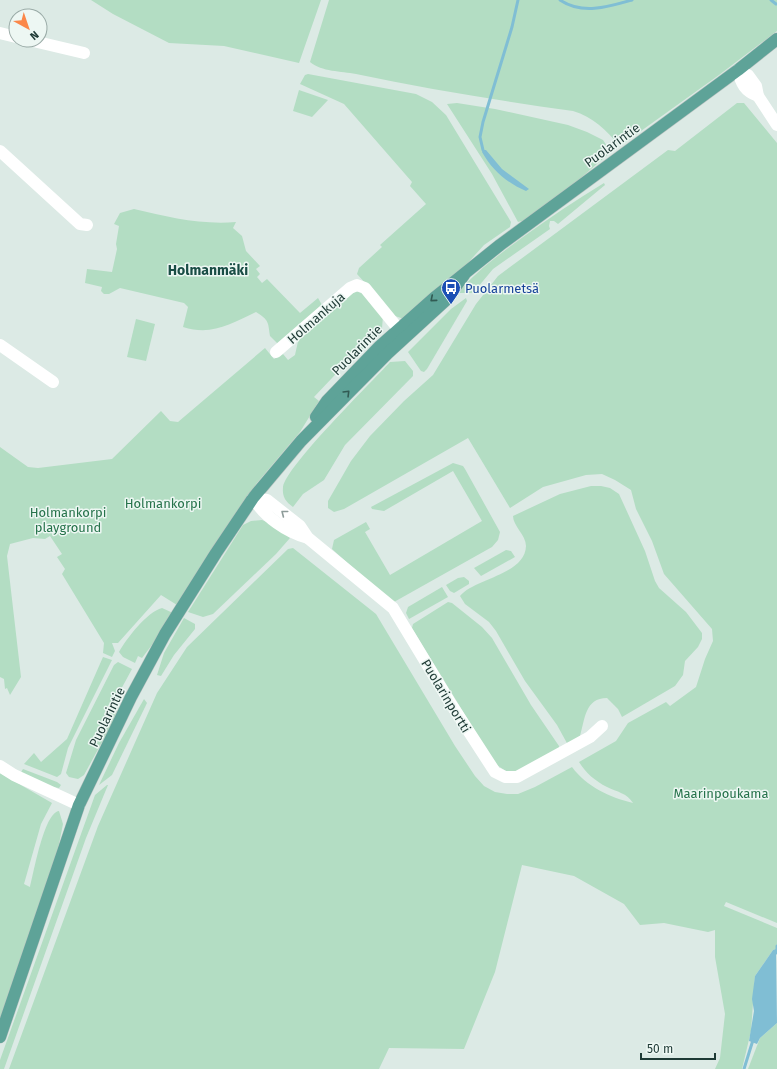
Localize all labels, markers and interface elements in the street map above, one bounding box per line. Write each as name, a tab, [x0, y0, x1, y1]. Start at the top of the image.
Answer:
north arrow	[8, 8, 48, 48]
text: N	[27, 28, 41, 43]
street label: Puolarintie	[581, 120, 643, 170]
district label: Holmanmäki	[168, 262, 248, 279]
bus stop icon: Puolarmetsä	[440, 277, 462, 305]
place label: Puolarmetsä	[465, 281, 539, 296]
street label: Holmankuja	[284, 289, 348, 347]
one-way arrow	[431, 295, 438, 302]
street label: Puolarintie	[329, 322, 385, 378]
one-way arrow	[342, 390, 350, 398]
park label: Holmankorpi	[125, 496, 201, 511]
park label: Holmankorpi playground	[30, 505, 106, 535]
one-way arrow	[281, 510, 288, 517]
street label: Puolarinportti	[418, 657, 474, 735]
street label: Puolarintie	[86, 685, 128, 749]
park label: Maarinpoukama	[673, 786, 769, 801]
scale bar	[641, 1035, 715, 1061]
text: 50 m	[647, 1042, 673, 1056]

